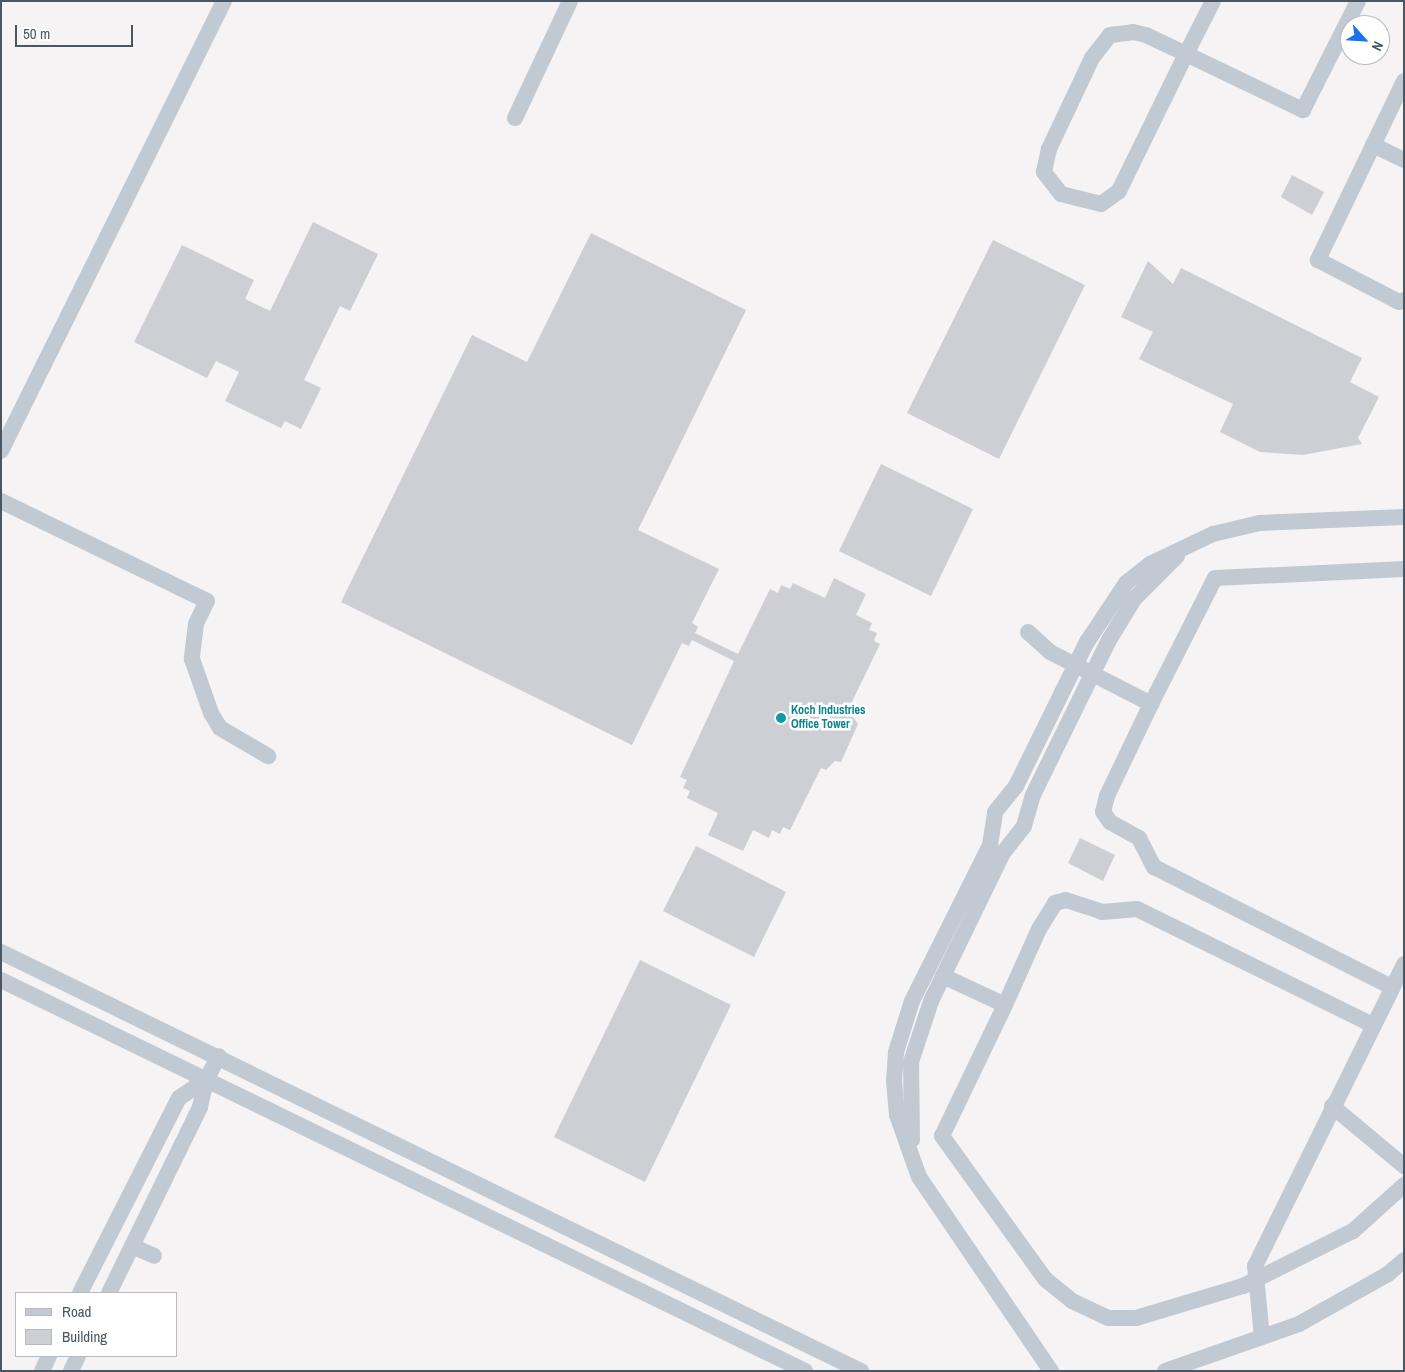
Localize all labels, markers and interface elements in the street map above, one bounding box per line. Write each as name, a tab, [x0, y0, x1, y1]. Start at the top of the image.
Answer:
scale bar	[18, 15, 135, 47]
north arrow	[1340, 15, 1390, 65]
text: 50 m	[23, 23, 50, 44]
text: N	[1368, 38, 1387, 54]
place label: Koch Industries Office Tower	[791, 704, 865, 732]
marker: Koch Industries Office Tower	[775, 712, 787, 724]
legend	[15, 1292, 178, 1357]
text: Road	[62, 1301, 91, 1322]
text: Building	[62, 1326, 107, 1347]

